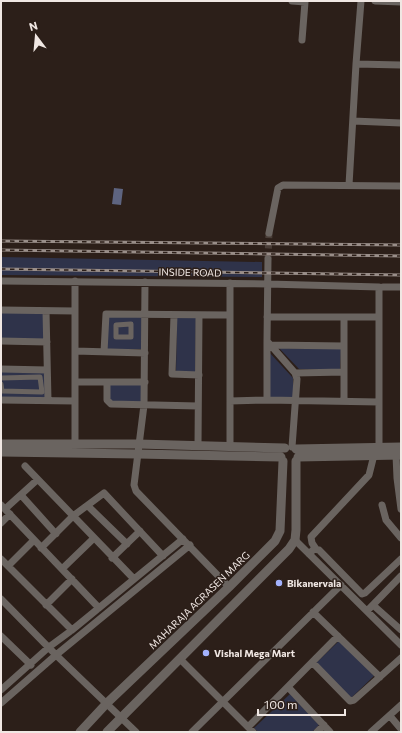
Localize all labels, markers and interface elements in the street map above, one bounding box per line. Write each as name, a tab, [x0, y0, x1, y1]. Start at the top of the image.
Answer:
north arrow	[16, 16, 56, 56]
text: N	[27, 19, 39, 33]
street label: INSIDE ROAD	[158, 265, 222, 279]
street label: MAHARAJA AGRASEN MARG	[146, 549, 252, 651]
place label: Bikanervala	[287, 577, 341, 589]
marker: Bikanervala	[274, 578, 284, 588]
place label: Vishal Mega Mart	[214, 647, 295, 659]
marker: Vishal Mega Mart	[201, 648, 211, 658]
scale bar	[258, 691, 345, 717]
text: 100 m	[264, 697, 298, 711]

